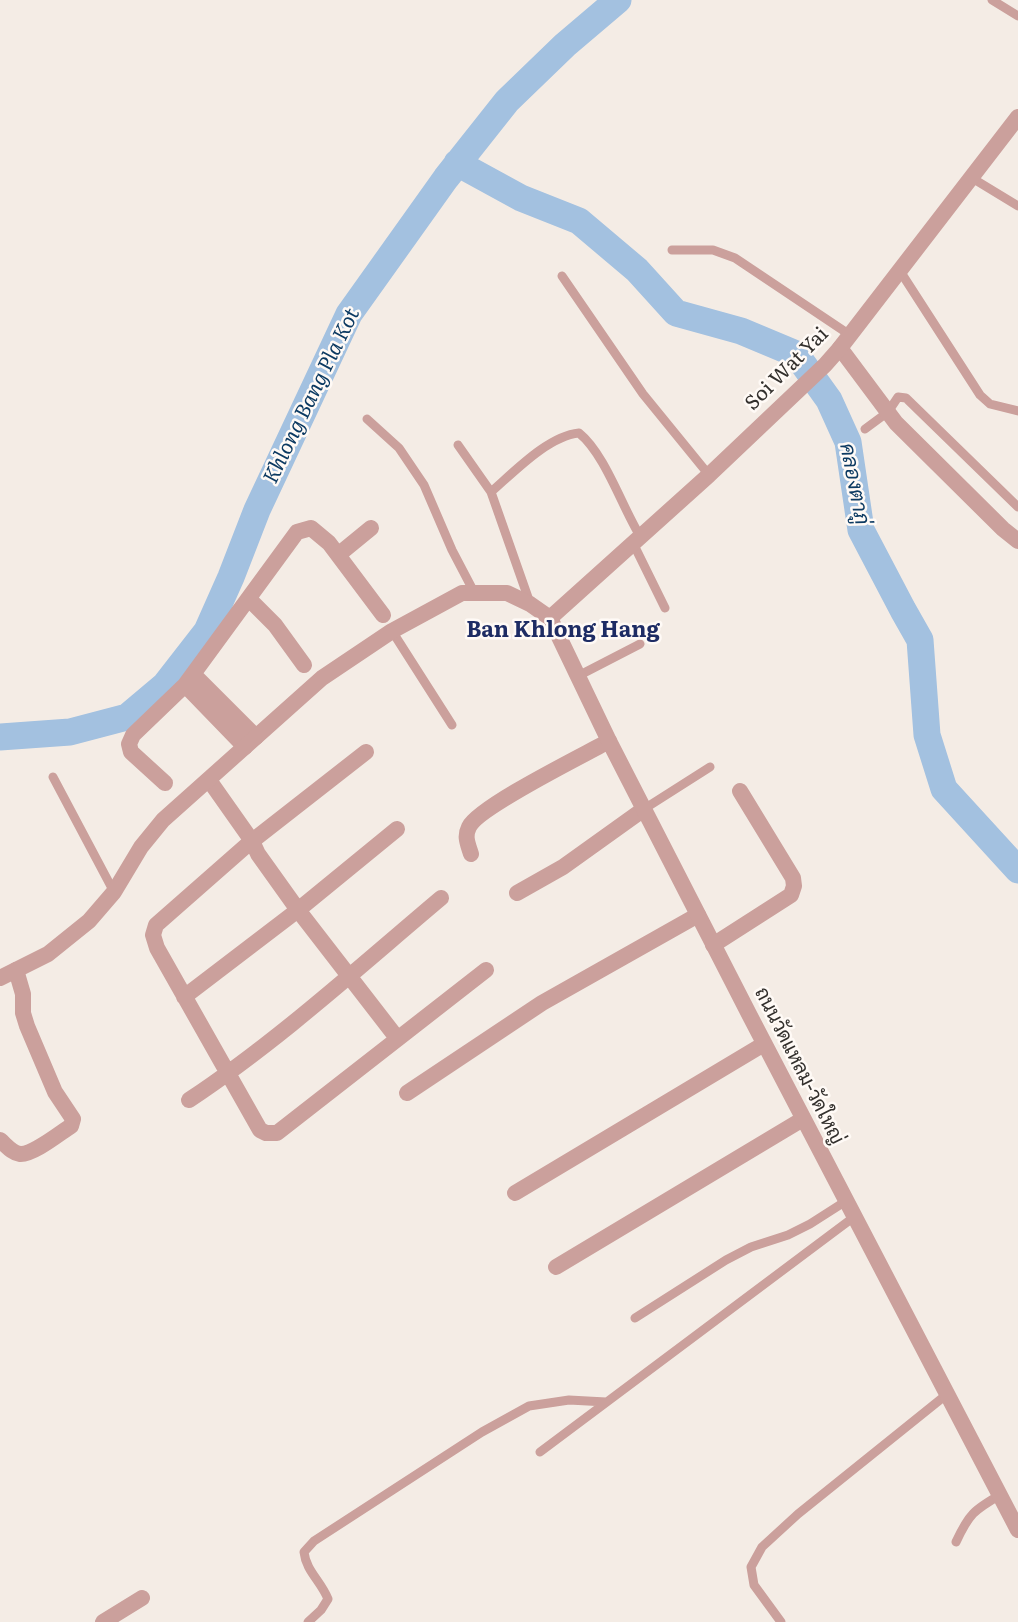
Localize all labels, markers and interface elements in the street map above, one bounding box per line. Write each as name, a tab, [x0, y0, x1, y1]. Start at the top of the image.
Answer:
water label: Khlong Bang Pla Kot	[259, 304, 365, 488]
street label: Soi Wat Yai	[740, 322, 834, 416]
water label: คลองตาภู่	[834, 441, 874, 527]
district label: Ban Khlong Hang	[466, 618, 660, 644]
street label: ถนนวัดแหลม-วัดใหญ่	[749, 983, 849, 1149]

